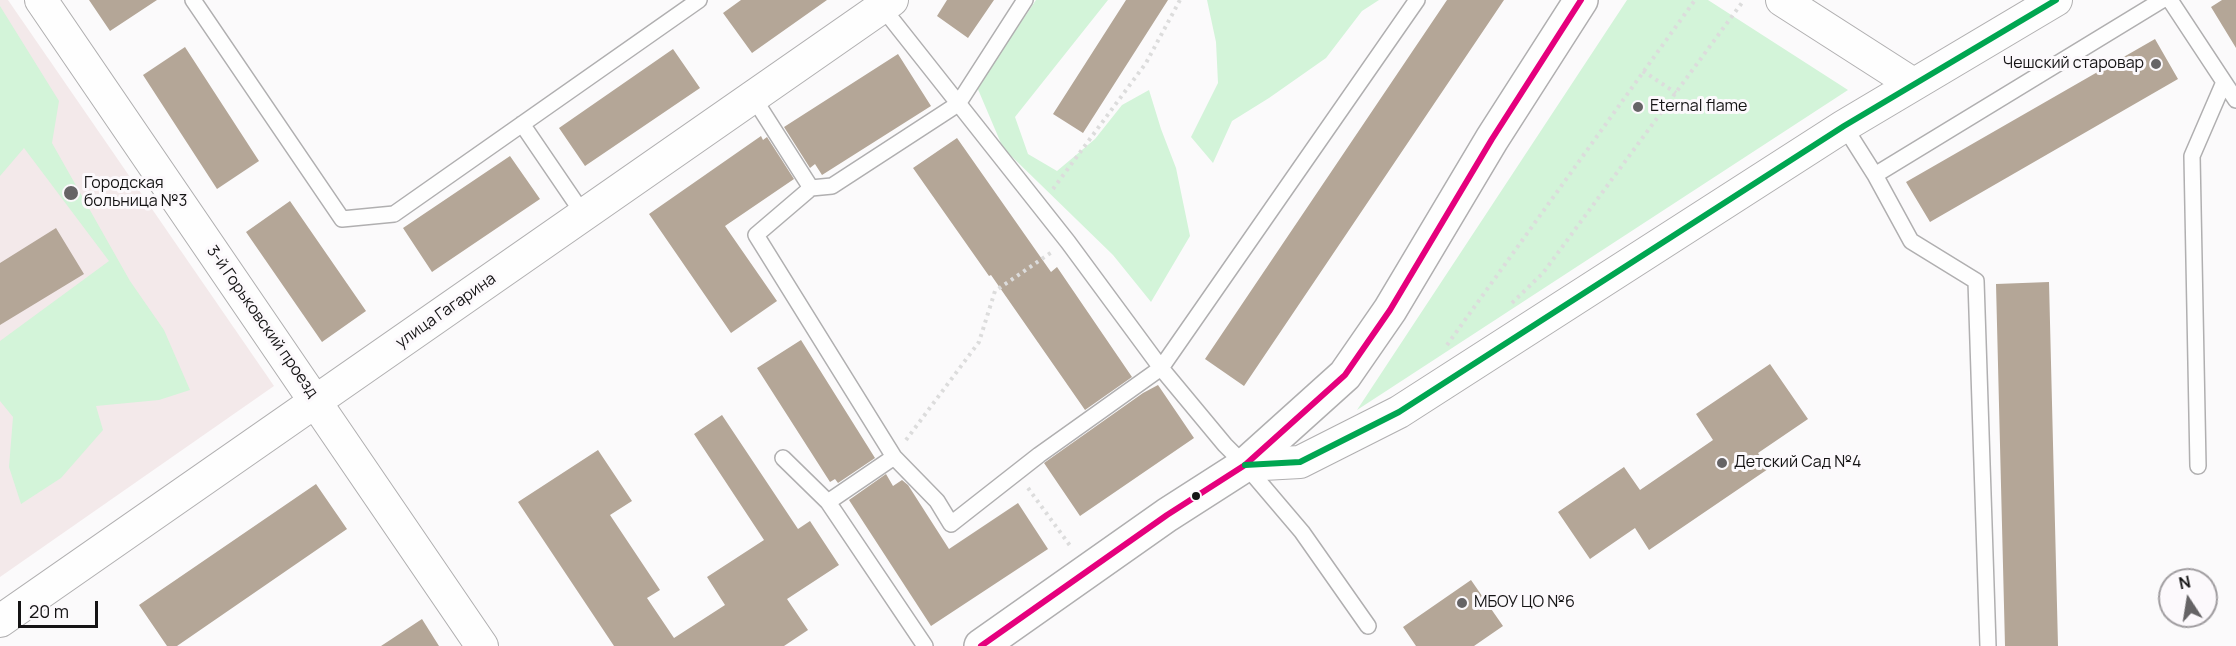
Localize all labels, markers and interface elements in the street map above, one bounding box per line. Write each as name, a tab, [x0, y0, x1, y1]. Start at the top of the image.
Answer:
place label: Чешский старовар	[2003, 54, 2144, 74]
marker: Чешский старовар	[2149, 57, 2163, 71]
place label: Eternal flame	[1650, 97, 1747, 117]
marker: Eternal flame	[1631, 100, 1645, 114]
place label: Городская больница №3	[84, 174, 187, 212]
marker: Городская больница №3	[62, 184, 80, 202]
street label: 3-й Горьковский проезд	[202, 242, 322, 402]
street label: улица Гагарина	[392, 269, 500, 353]
place label: Детский Сад №4	[1734, 453, 1861, 473]
marker: Детский Сад №4	[1715, 456, 1729, 470]
unlabelled marker	[1190, 490, 1202, 502]
north arrow	[2158, 568, 2218, 628]
text: N	[2177, 570, 2193, 594]
scale bar	[21, 589, 100, 627]
place label: МБОУ ЦО №6	[1474, 593, 1575, 613]
marker: МБОУ ЦО №6	[1455, 596, 1469, 610]
text: 20 m	[29, 599, 69, 623]

